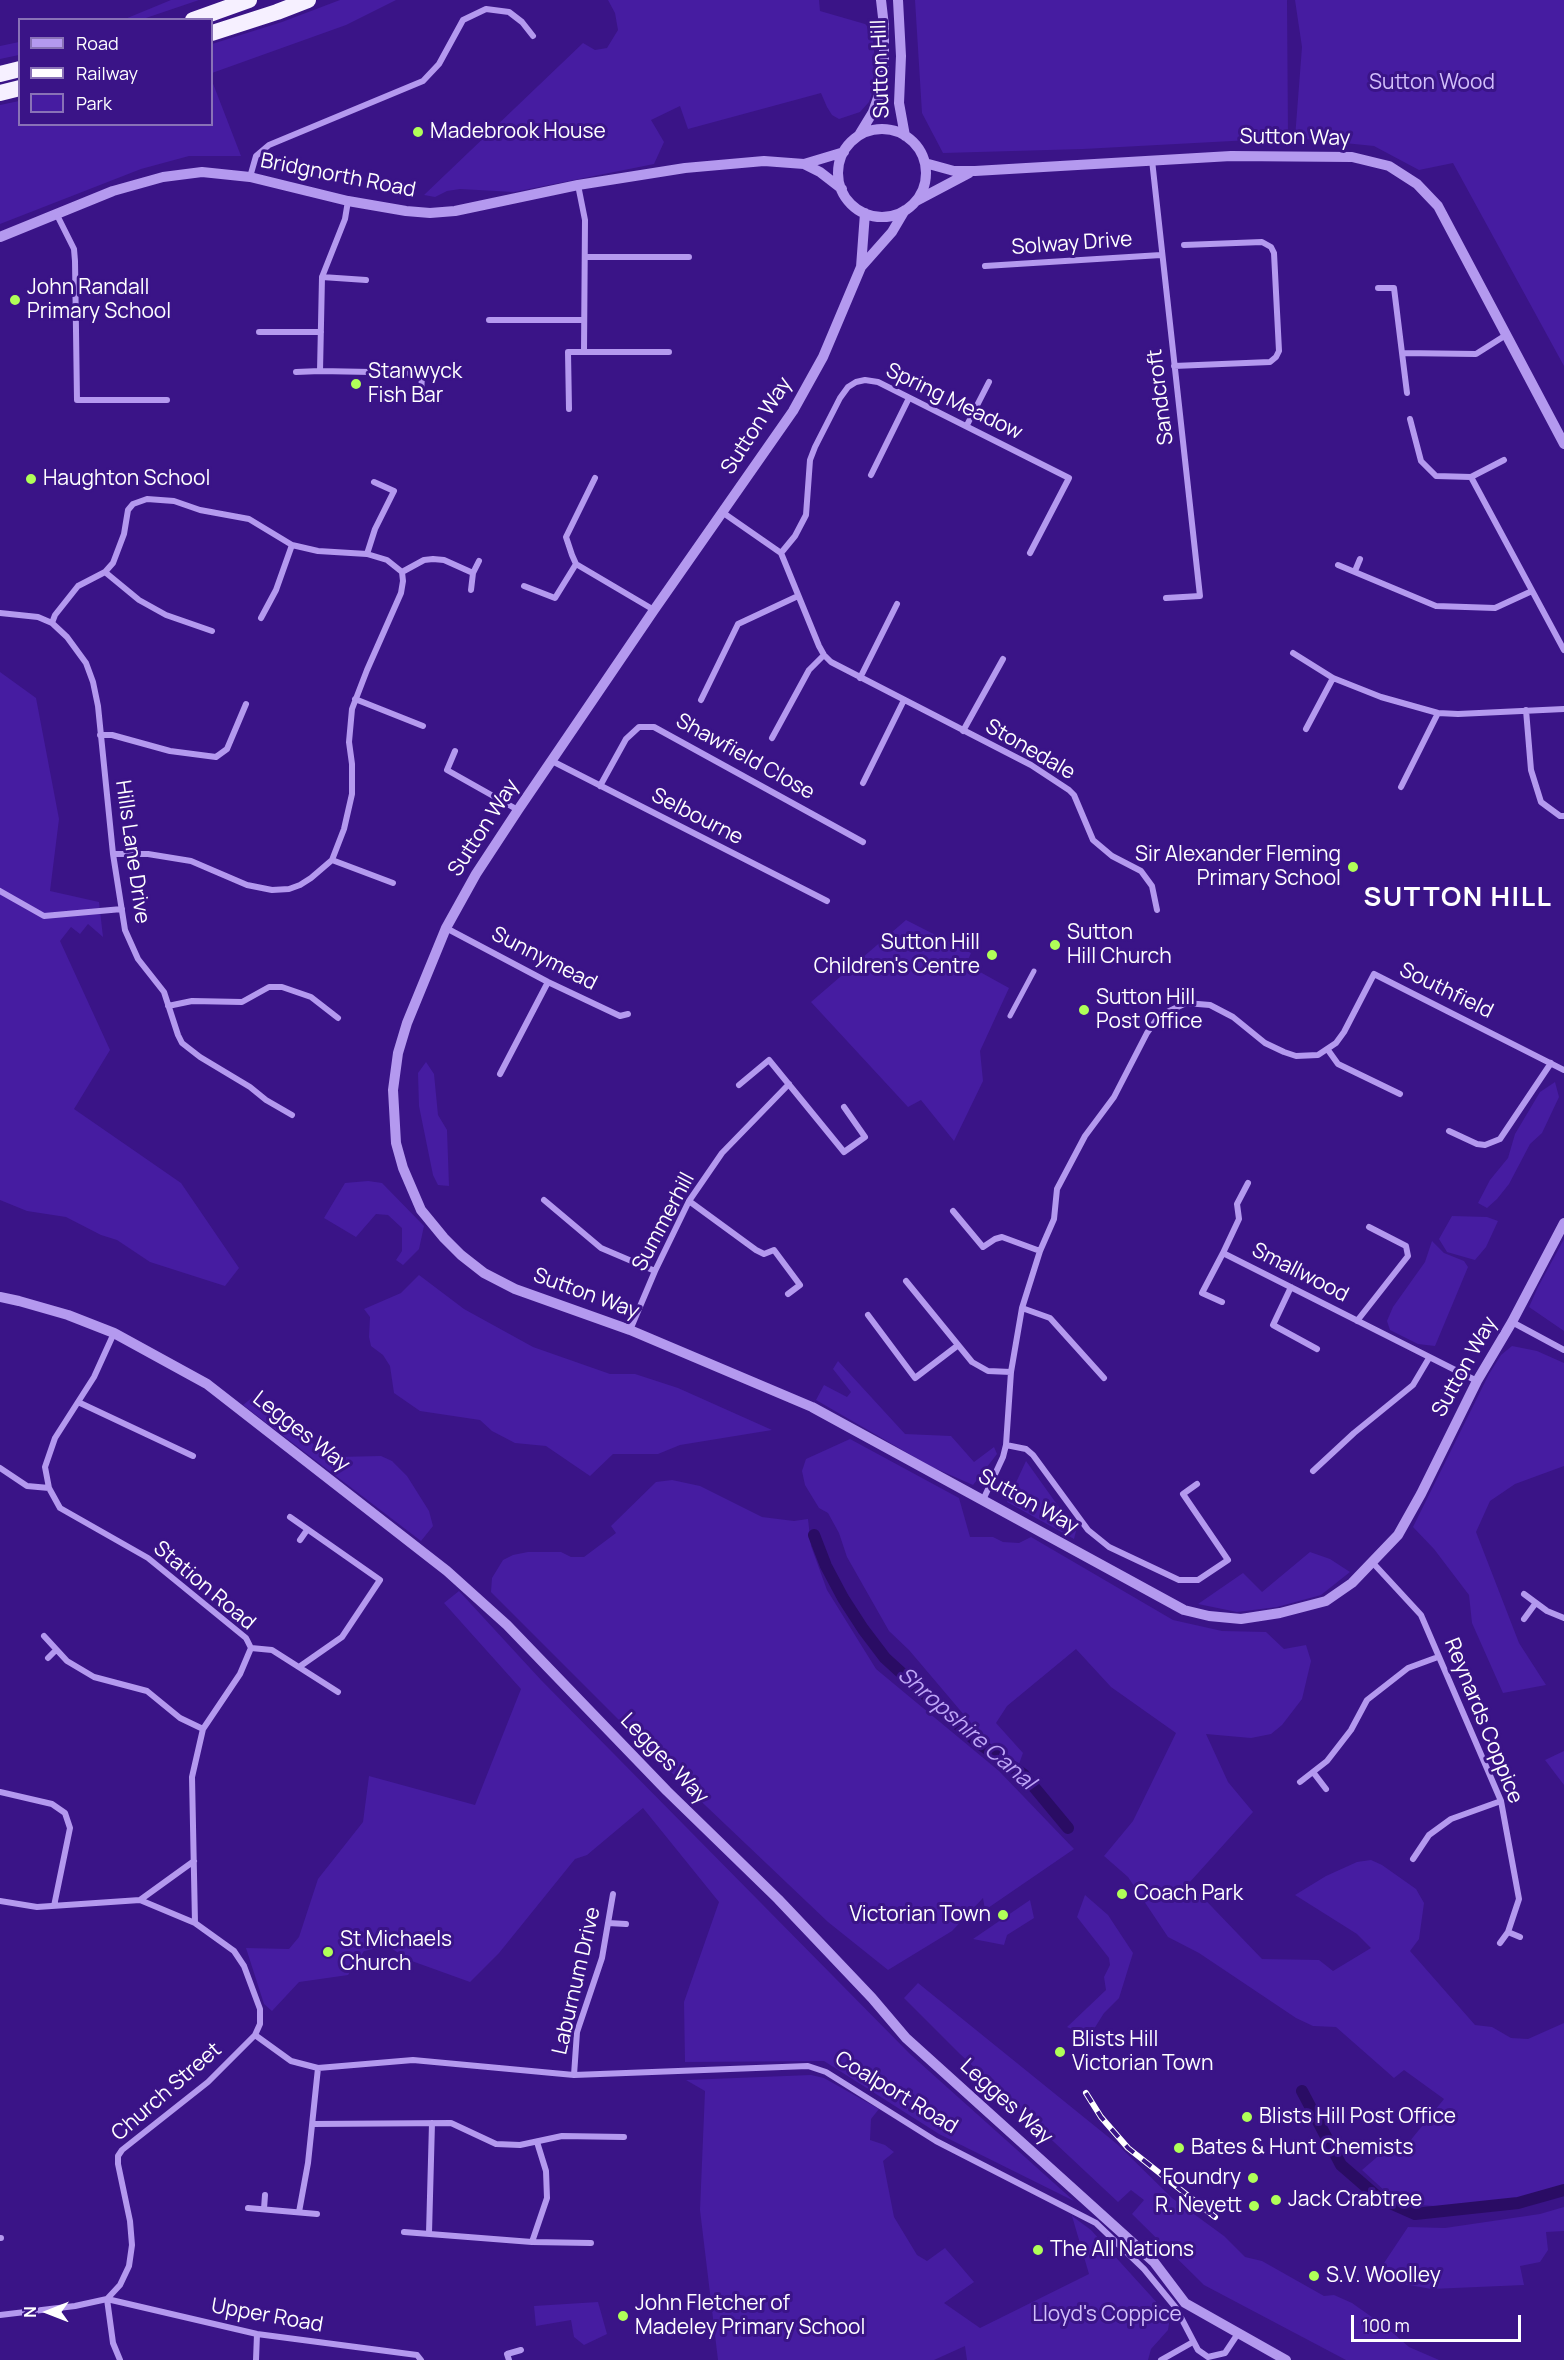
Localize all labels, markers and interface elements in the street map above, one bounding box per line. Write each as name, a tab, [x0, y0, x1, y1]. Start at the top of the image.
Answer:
legend	[18, 18, 213, 126]
street label: Sutton Hill	[867, 19, 895, 119]
text: Road	[76, 31, 119, 55]
text: Railway	[76, 61, 138, 85]
park label: Sutton Wood	[1369, 70, 1495, 96]
text: Park	[76, 91, 112, 115]
place label: Madebrook House	[430, 119, 606, 145]
street label: Sutton Way	[1239, 124, 1351, 152]
marker: Madebrook House	[411, 125, 425, 139]
street label: Bridgnorth Road	[258, 149, 418, 203]
street label: Solway Drive	[1011, 227, 1133, 261]
place label: John Randall Primary School	[27, 275, 171, 325]
marker: John Randall Primary School	[8, 293, 22, 307]
street label: Sandcroft	[1143, 347, 1179, 447]
street label: Spring Meadow	[882, 358, 1026, 446]
place label: Stanwyck Fish Bar	[368, 359, 462, 409]
street label: Sutton Way	[716, 373, 798, 479]
marker: Stanwyck Fish Bar	[349, 377, 363, 391]
place label: Haughton School	[43, 466, 210, 492]
marker: Haughton School	[24, 472, 38, 486]
street label: Shawfield Close	[671, 708, 819, 806]
street label: Stonedale	[981, 714, 1079, 786]
street label: Sutton Way	[443, 775, 525, 881]
street label: Hills Lane Drive	[109, 779, 155, 925]
street label: Selbourne	[647, 783, 747, 851]
place label: Sir Alexander Fleming Primary School	[1135, 842, 1341, 892]
marker: Sir Alexander Fleming Primary School	[1346, 860, 1360, 874]
district label: SUTTON HILL	[1364, 882, 1552, 914]
place label: Sutton Hill Church	[1067, 920, 1172, 970]
street label: Sunnymead	[487, 922, 601, 996]
place label: Sutton Hill Children's Centre	[814, 930, 980, 980]
marker: Sutton Hill Church	[1048, 938, 1062, 952]
marker: Sutton Hill Children's Centre	[985, 948, 999, 962]
street label: Southfield	[1395, 958, 1497, 1024]
place label: Sutton Hill Post Office	[1096, 985, 1202, 1035]
marker: Sutton Hill Post Office	[1077, 1003, 1091, 1017]
street label: Summerhill	[628, 1168, 700, 1276]
street label: Smallwood	[1247, 1238, 1353, 1308]
street label: Sutton Way	[530, 1263, 642, 1325]
street label: Sutton Way	[1427, 1312, 1503, 1422]
street label: Legges Way	[247, 1386, 355, 1478]
street label: Sutton Way	[973, 1464, 1083, 1540]
street label: Station Road	[148, 1536, 260, 1636]
street label: Reynards Coppice	[1438, 1635, 1528, 1807]
water label: Shropshire Canal	[892, 1662, 1040, 1796]
street label: Legges Way	[615, 1708, 713, 1810]
place label: Coach Park	[1134, 1881, 1243, 1907]
marker: Coach Park	[1115, 1887, 1129, 1901]
place label: Victorian Town	[850, 1902, 991, 1928]
street label: Laburnum Drive	[548, 1905, 606, 2057]
marker: Victorian Town	[996, 1908, 1010, 1922]
place label: St Michaels Church	[340, 1927, 452, 1977]
marker: St Michaels Church	[321, 1945, 335, 1959]
place label: Blists Hill Victorian Town	[1072, 2027, 1213, 2077]
street label: Church Street	[107, 2037, 227, 2147]
marker: Blists Hill Victorian Town	[1053, 2045, 1067, 2059]
street label: Coalport Road	[830, 2046, 962, 2140]
street label: Legges Way	[954, 2054, 1058, 2150]
place label: Blists Hill Post Office	[1259, 2104, 1456, 2130]
marker: Blists Hill Post Office	[1240, 2110, 1254, 2124]
place label: Bates & Hunt Chemists	[1191, 2135, 1413, 2161]
marker: Bates & Hunt Chemists	[1172, 2141, 1186, 2155]
place label: Foundry	[1162, 2165, 1241, 2191]
marker: Foundry	[1246, 2171, 1260, 2185]
place label: Jack Crabtree	[1288, 2187, 1422, 2213]
place label: R. Nevett	[1155, 2193, 1242, 2219]
marker: Jack Crabtree	[1269, 2193, 1283, 2207]
marker: R. Nevett	[1247, 2199, 1261, 2213]
place label: The All Nations	[1050, 2237, 1194, 2263]
marker: The All Nations	[1031, 2243, 1045, 2257]
place label: S.V. Woolley	[1326, 2263, 1441, 2289]
marker: S.V. Woolley	[1307, 2269, 1321, 2283]
north arrow	[18, 2282, 78, 2342]
place label: John Fletcher of Madeley Primary School	[635, 2291, 865, 2341]
street label: Upper Road	[209, 2294, 325, 2338]
park label: Lloyd's Coppice	[1032, 2302, 1182, 2328]
scale bar	[1354, 2303, 1524, 2341]
text: N	[19, 2306, 41, 2318]
marker: John Fletcher of Madeley Primary School	[616, 2309, 630, 2323]
text: 100 m	[1362, 2313, 1410, 2337]

